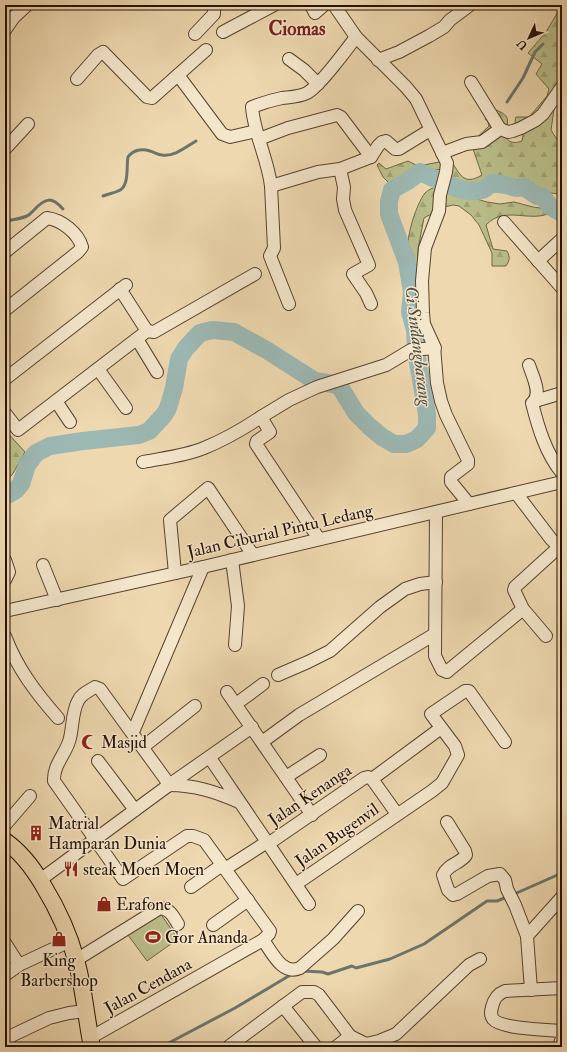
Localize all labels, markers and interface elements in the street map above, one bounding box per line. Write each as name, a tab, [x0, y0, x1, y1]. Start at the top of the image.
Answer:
district label: Ciomas	[269, 17, 326, 41]
north arrow	[509, 18, 549, 58]
text: U	[514, 36, 530, 52]
water label: Ci Sindangbarang	[399, 285, 437, 408]
street label: Jalan Ciburial Pintu Ledang	[184, 499, 376, 564]
place label: Masjid	[101, 732, 148, 753]
mosque icon: Masjid	[80, 733, 98, 751]
street label: Jalan Kenanga	[264, 759, 357, 832]
street label: Jalan Bugenvil	[290, 798, 384, 873]
place label: Matrial Hamparan Dunia	[48, 813, 167, 855]
building icon: Matrial Hamparan Dunia	[27, 824, 45, 842]
place label: steak Moen Moen	[83, 859, 204, 880]
restaurant icon: steak Moen Moen	[62, 860, 80, 878]
place label: Erafone	[116, 894, 171, 915]
shop icon: Erafone	[95, 895, 113, 913]
place label: Gor Ananda	[165, 927, 249, 948]
sports icon: Gor Ananda	[144, 928, 162, 946]
shop icon: King Barbershop	[50, 930, 68, 948]
place label: King Barbershop	[20, 950, 98, 992]
street label: Jalan Cendana	[100, 953, 197, 1020]

